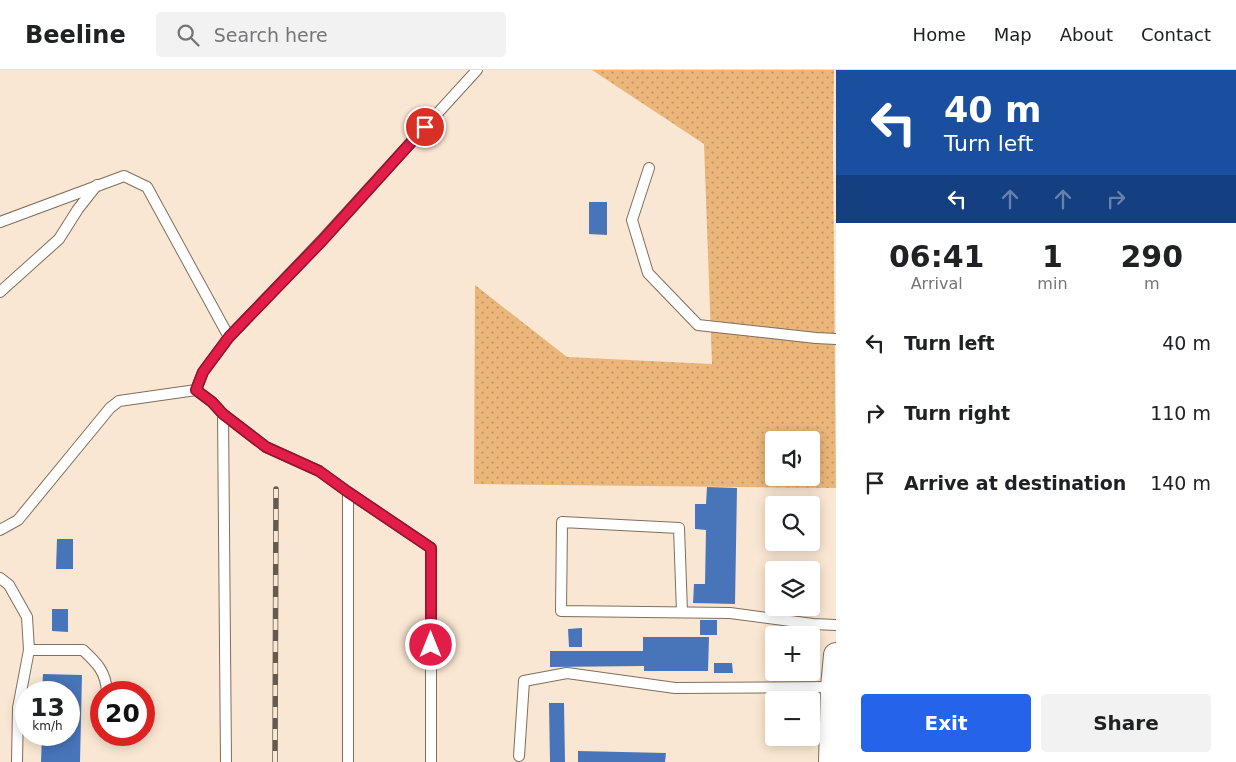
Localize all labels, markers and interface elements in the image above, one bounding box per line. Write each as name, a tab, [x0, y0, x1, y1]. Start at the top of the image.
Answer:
search box	[156, 12, 506, 57]
text: Beeline	[25, 21, 126, 49]
icon: search	[174, 21, 202, 49]
text: Search here	[214, 24, 328, 46]
text: Home	[913, 24, 966, 45]
text: Map	[994, 24, 1032, 45]
text: About	[1060, 24, 1113, 45]
text: Contact	[1141, 24, 1211, 45]
icon: left	[861, 90, 926, 155]
text: 40 m	[944, 90, 1041, 130]
pin	[404, 106, 446, 148]
icon: arrive	[411, 113, 439, 141]
text: Turn left	[944, 131, 1033, 156]
icon: left	[943, 185, 971, 213]
icon: ahead	[996, 185, 1024, 213]
icon: ahead	[1049, 185, 1077, 213]
icon: right	[1102, 185, 1130, 213]
text: 06:41	[889, 239, 984, 274]
text: 1	[1042, 239, 1063, 274]
text: 290	[1120, 239, 1183, 274]
text: Arrival	[911, 274, 963, 293]
text: min	[1037, 274, 1068, 293]
text: m	[1144, 274, 1160, 293]
icon: left	[861, 329, 889, 357]
text: Turn left	[904, 332, 995, 354]
text: 40 m	[1162, 332, 1211, 354]
icon: right	[861, 399, 889, 427]
text: Turn right	[904, 402, 1010, 424]
text: 110 m	[1150, 402, 1211, 424]
map controls	[765, 431, 820, 746]
button: sound	[765, 431, 820, 486]
icon: arrive	[861, 469, 889, 497]
text: Arrive at destination	[904, 472, 1126, 494]
text: 140 m	[1150, 472, 1211, 494]
button: search	[765, 496, 820, 551]
button: layers	[765, 561, 820, 616]
position arrow	[404, 618, 456, 670]
button: +	[765, 626, 820, 681]
speed limit sign: 20	[90, 681, 155, 746]
button: −	[765, 691, 820, 746]
text: 13	[30, 693, 65, 722]
button: Exit	[861, 694, 1031, 752]
button: Share	[1041, 694, 1211, 752]
text: km/h	[32, 719, 63, 733]

